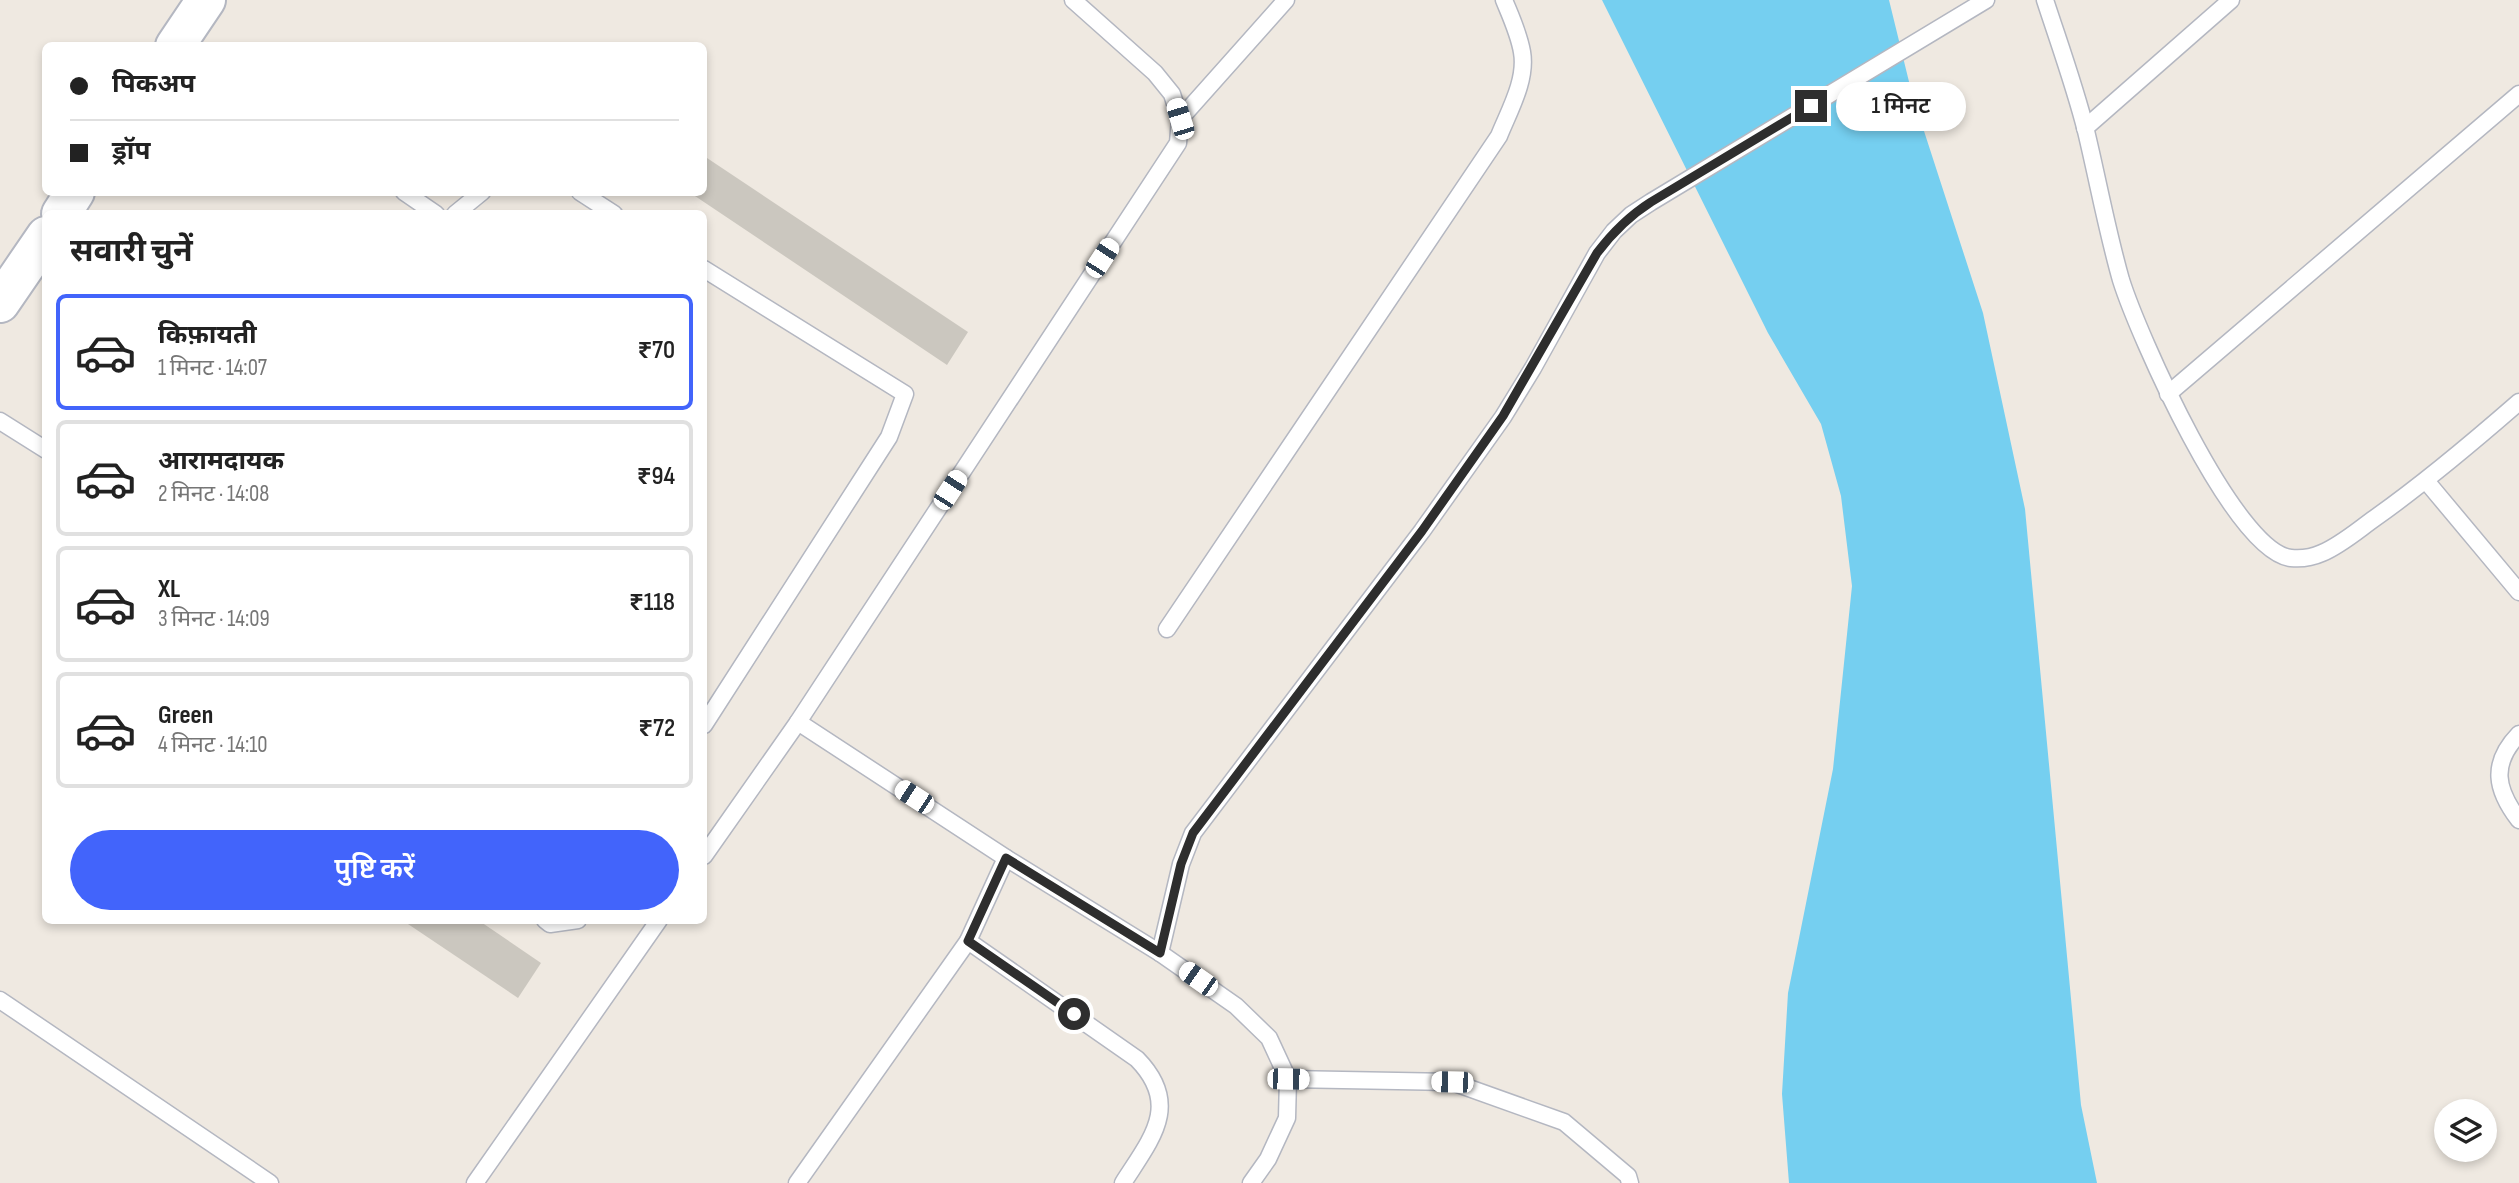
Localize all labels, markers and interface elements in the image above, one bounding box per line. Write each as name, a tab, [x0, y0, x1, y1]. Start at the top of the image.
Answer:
text: पिकअप	[112, 69, 195, 100]
callout: 1 मिनट	[1836, 82, 1965, 130]
route end	[1795, 90, 1827, 122]
text: 1 मिनट	[1872, 92, 1930, 120]
car	[1164, 96, 1197, 142]
text: ड्रॉप	[112, 136, 150, 167]
text: सवारी चुनें	[70, 232, 193, 271]
car	[1082, 235, 1123, 281]
text: किफ़ायती	[158, 320, 257, 351]
icon: car	[74, 321, 137, 384]
text: ₹70	[637, 335, 675, 366]
text: 1 मिनट · 14:07	[158, 354, 267, 382]
text: आरामदायक	[158, 446, 284, 477]
icon: car	[74, 447, 137, 510]
text: ₹94	[637, 461, 675, 492]
car	[930, 467, 971, 513]
text: 2 मिनट · 14:08	[158, 480, 269, 508]
icon: car	[74, 573, 137, 636]
text: XL	[158, 574, 180, 605]
text: ₹118	[629, 587, 675, 618]
text: 3 मिनट · 14:09	[158, 605, 270, 633]
icon: car	[74, 699, 137, 762]
text: Green	[158, 700, 213, 731]
text: ₹72	[638, 713, 675, 744]
text: 4 मिनट · 14:10	[158, 731, 268, 759]
car	[891, 777, 938, 817]
button: पुष्टि करें	[70, 830, 679, 910]
car	[1175, 958, 1222, 1000]
route start	[1058, 998, 1090, 1030]
car	[1267, 1068, 1310, 1090]
car	[1431, 1071, 1474, 1093]
map controls	[2434, 1099, 2497, 1162]
button: layers	[2434, 1099, 2497, 1162]

